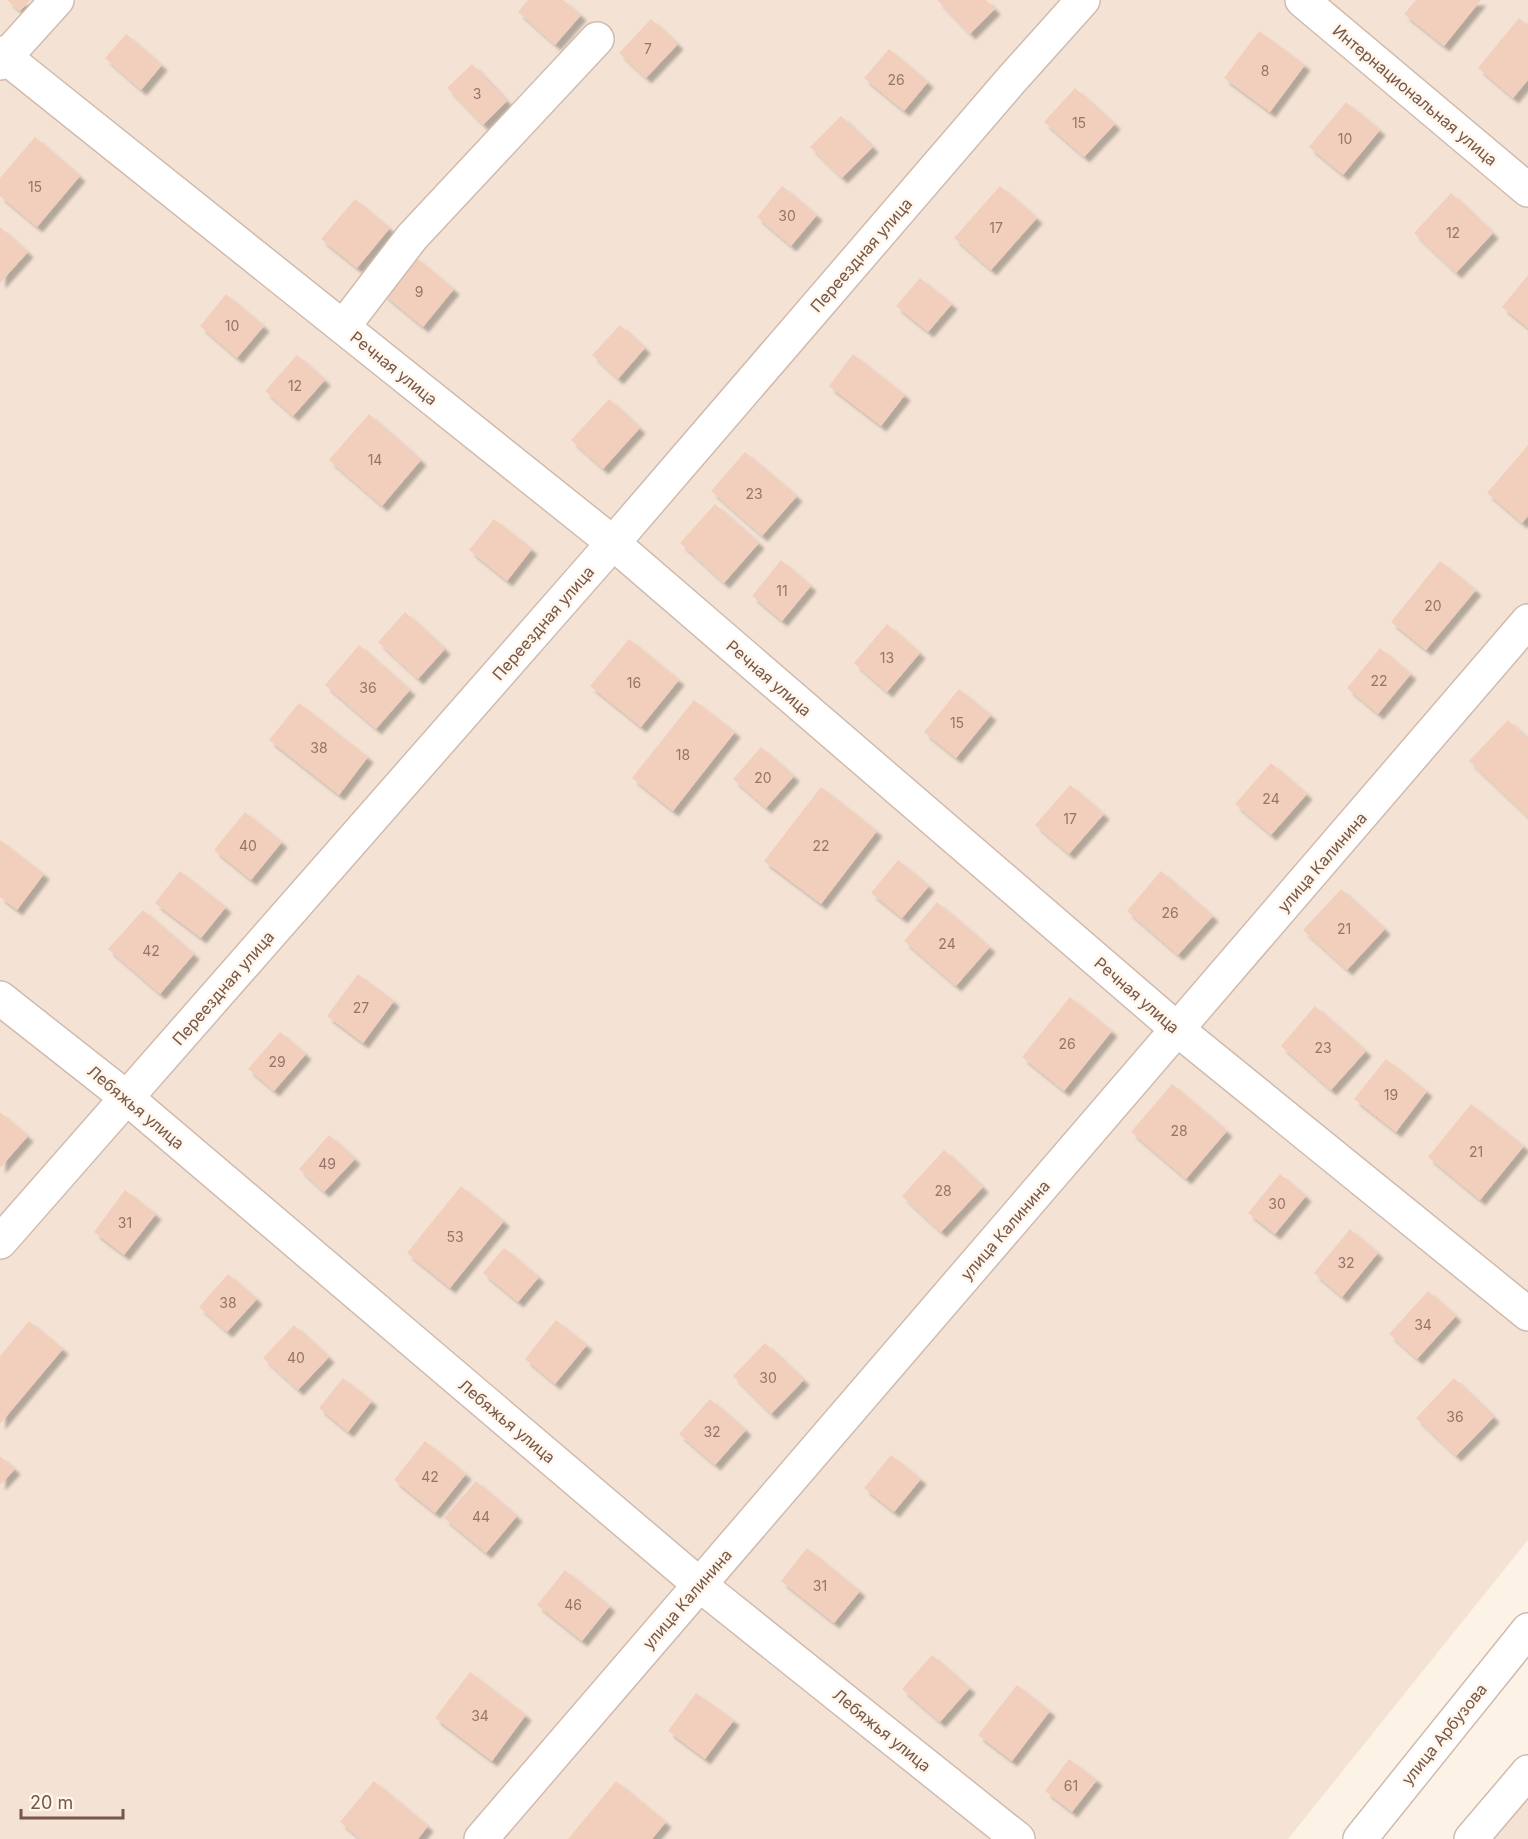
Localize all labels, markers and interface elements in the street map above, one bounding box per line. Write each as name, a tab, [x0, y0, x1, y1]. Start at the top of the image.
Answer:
street label: Интернациональная улица	[1329, 20, 1501, 170]
house number: 7	[644, 40, 652, 57]
house number: 8	[1261, 62, 1269, 79]
house number: 26	[887, 71, 905, 88]
house number: 3	[473, 85, 481, 102]
house number: 15	[1072, 114, 1086, 131]
house number: 10	[1338, 130, 1352, 147]
house number: 15	[28, 178, 42, 195]
street label: Переездная улица	[806, 194, 916, 316]
house number: 30	[778, 207, 796, 224]
house number: 17	[989, 219, 1003, 236]
house number: 12	[1446, 224, 1460, 241]
house number: 9	[415, 283, 423, 300]
house number: 10	[225, 317, 239, 334]
street label: Речная улица	[346, 327, 442, 409]
house number: 12	[288, 377, 302, 394]
house number: 14	[368, 451, 382, 468]
house number: 23	[745, 485, 763, 502]
street label: Переездная улица	[488, 562, 598, 684]
house number: 11	[776, 582, 788, 599]
house number: 20	[1424, 597, 1442, 614]
street label: Речная улица	[722, 636, 816, 720]
house number: 13	[880, 649, 894, 666]
house number: 22	[1370, 672, 1388, 689]
house number: 16	[627, 674, 641, 691]
house number: 36	[359, 679, 377, 696]
house number: 15	[950, 714, 964, 731]
house number: 38	[310, 739, 328, 756]
house number: 18	[676, 746, 690, 763]
house number: 20	[754, 769, 772, 786]
house number: 24	[1262, 790, 1280, 807]
street label: улица Калинина	[1273, 808, 1371, 916]
house number: 17	[1063, 810, 1077, 827]
house number: 40	[239, 837, 257, 854]
house number: 22	[812, 837, 830, 854]
house number: 26	[1161, 904, 1179, 921]
house number: 21	[1337, 920, 1351, 937]
street label: Переездная улица	[168, 927, 278, 1049]
house number: 24	[938, 935, 956, 952]
house number: 42	[142, 942, 160, 959]
street label: Речная улица	[1090, 953, 1184, 1037]
house number: 27	[353, 999, 369, 1016]
house number: 26	[1058, 1035, 1076, 1052]
house number: 23	[1314, 1039, 1332, 1056]
house number: 29	[268, 1053, 286, 1070]
street label: Лебяжья улица	[83, 1061, 189, 1153]
house number: 19	[1384, 1086, 1398, 1103]
house number: 28	[1170, 1122, 1188, 1139]
house number: 21	[1469, 1143, 1483, 1160]
house number: 49	[318, 1155, 336, 1172]
street label: улица Калинина	[956, 1176, 1054, 1284]
house number: 28	[934, 1182, 952, 1199]
house number: 30	[1268, 1195, 1286, 1212]
house number: 31	[118, 1214, 132, 1231]
house number: 53	[446, 1228, 464, 1245]
house number: 32	[1337, 1254, 1355, 1271]
house number: 38	[219, 1294, 237, 1311]
house number: 34	[1414, 1316, 1432, 1333]
house number: 40	[287, 1349, 305, 1366]
house number: 30	[759, 1369, 777, 1386]
street label: Лебяжья улица	[454, 1375, 560, 1467]
house number: 36	[1446, 1408, 1464, 1425]
house number: 32	[703, 1423, 721, 1440]
house number: 42	[421, 1468, 439, 1485]
house number: 44	[472, 1508, 490, 1525]
street label: улица Калинина	[638, 1545, 736, 1653]
house number: 31	[813, 1577, 827, 1594]
house number: 46	[564, 1596, 582, 1613]
street label: улица Арбузова	[1397, 1679, 1491, 1789]
street label: Лебяжья улица	[829, 1684, 935, 1776]
house number: 34	[471, 1707, 489, 1724]
house number: 61	[1064, 1777, 1078, 1794]
scale bar	[21, 1782, 123, 1820]
text: 20 m	[30, 1792, 73, 1813]

